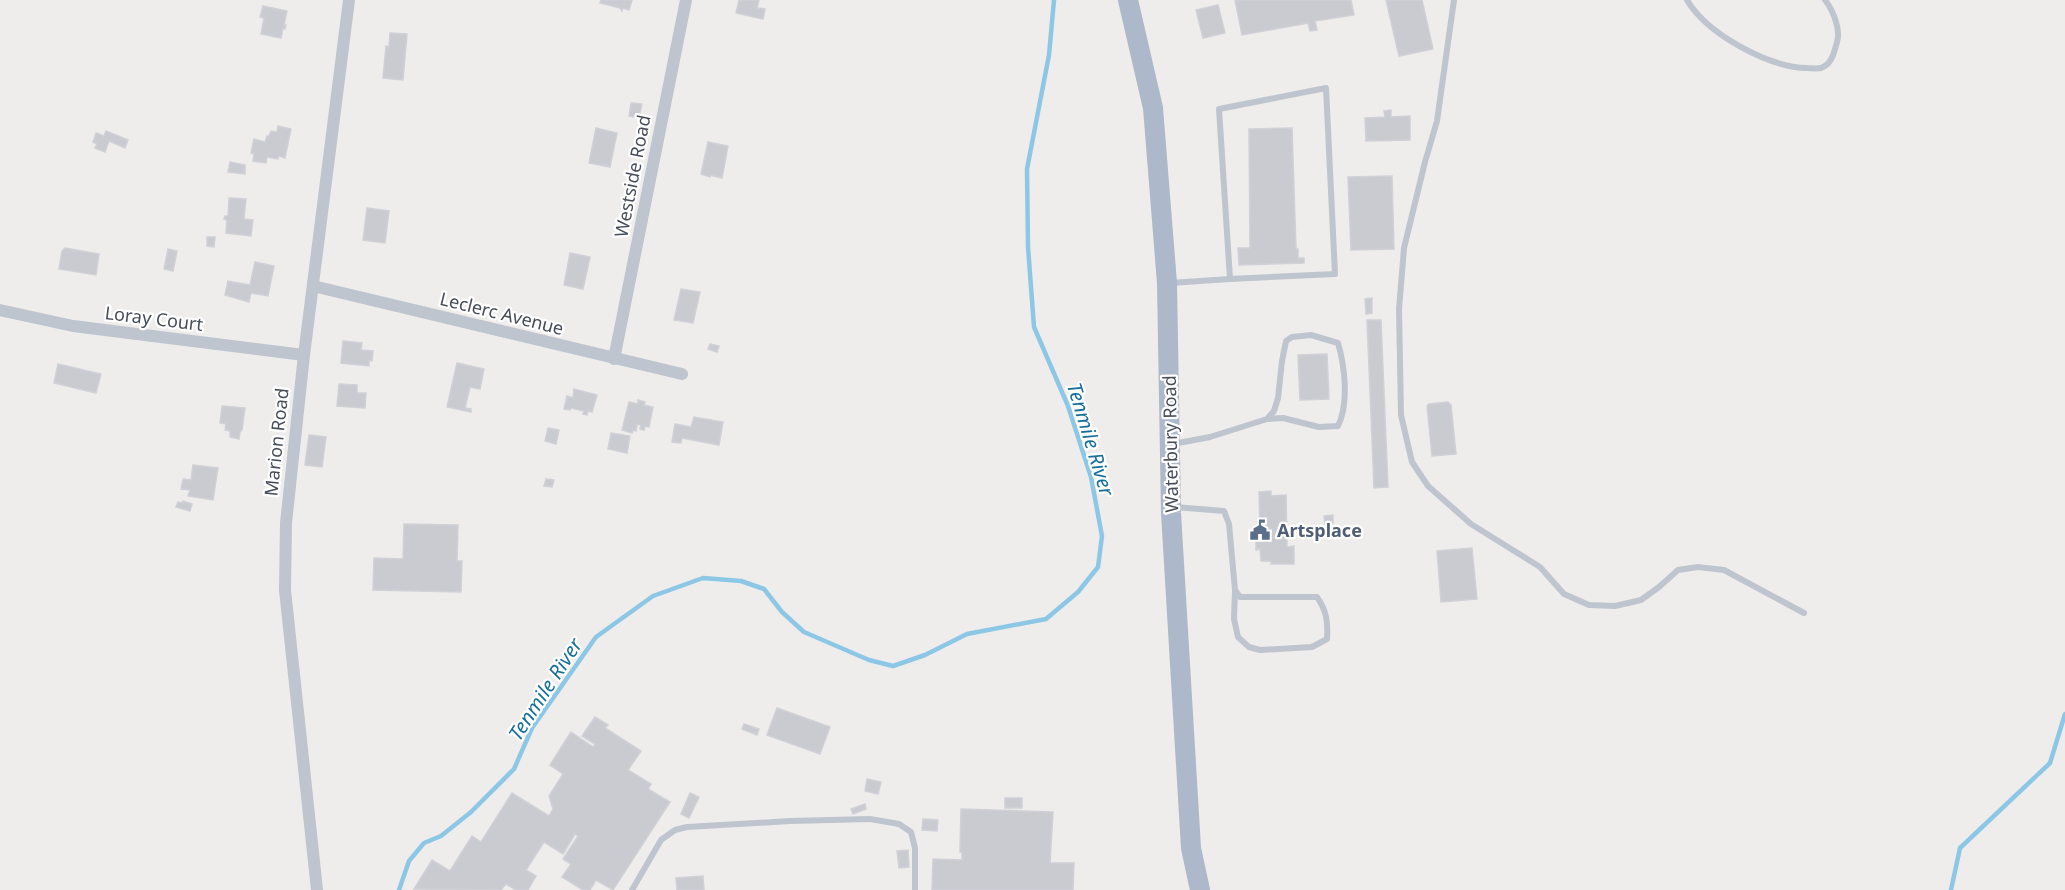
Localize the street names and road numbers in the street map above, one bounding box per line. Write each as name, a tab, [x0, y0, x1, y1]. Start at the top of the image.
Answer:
street label: Westside Road	[608, 113, 656, 239]
street label: Leclerc Avenue	[438, 286, 566, 340]
street label: Loray Court	[104, 300, 205, 336]
street label: Waterbury Road	[1157, 375, 1183, 513]
street label: Marion Road	[258, 387, 294, 497]

